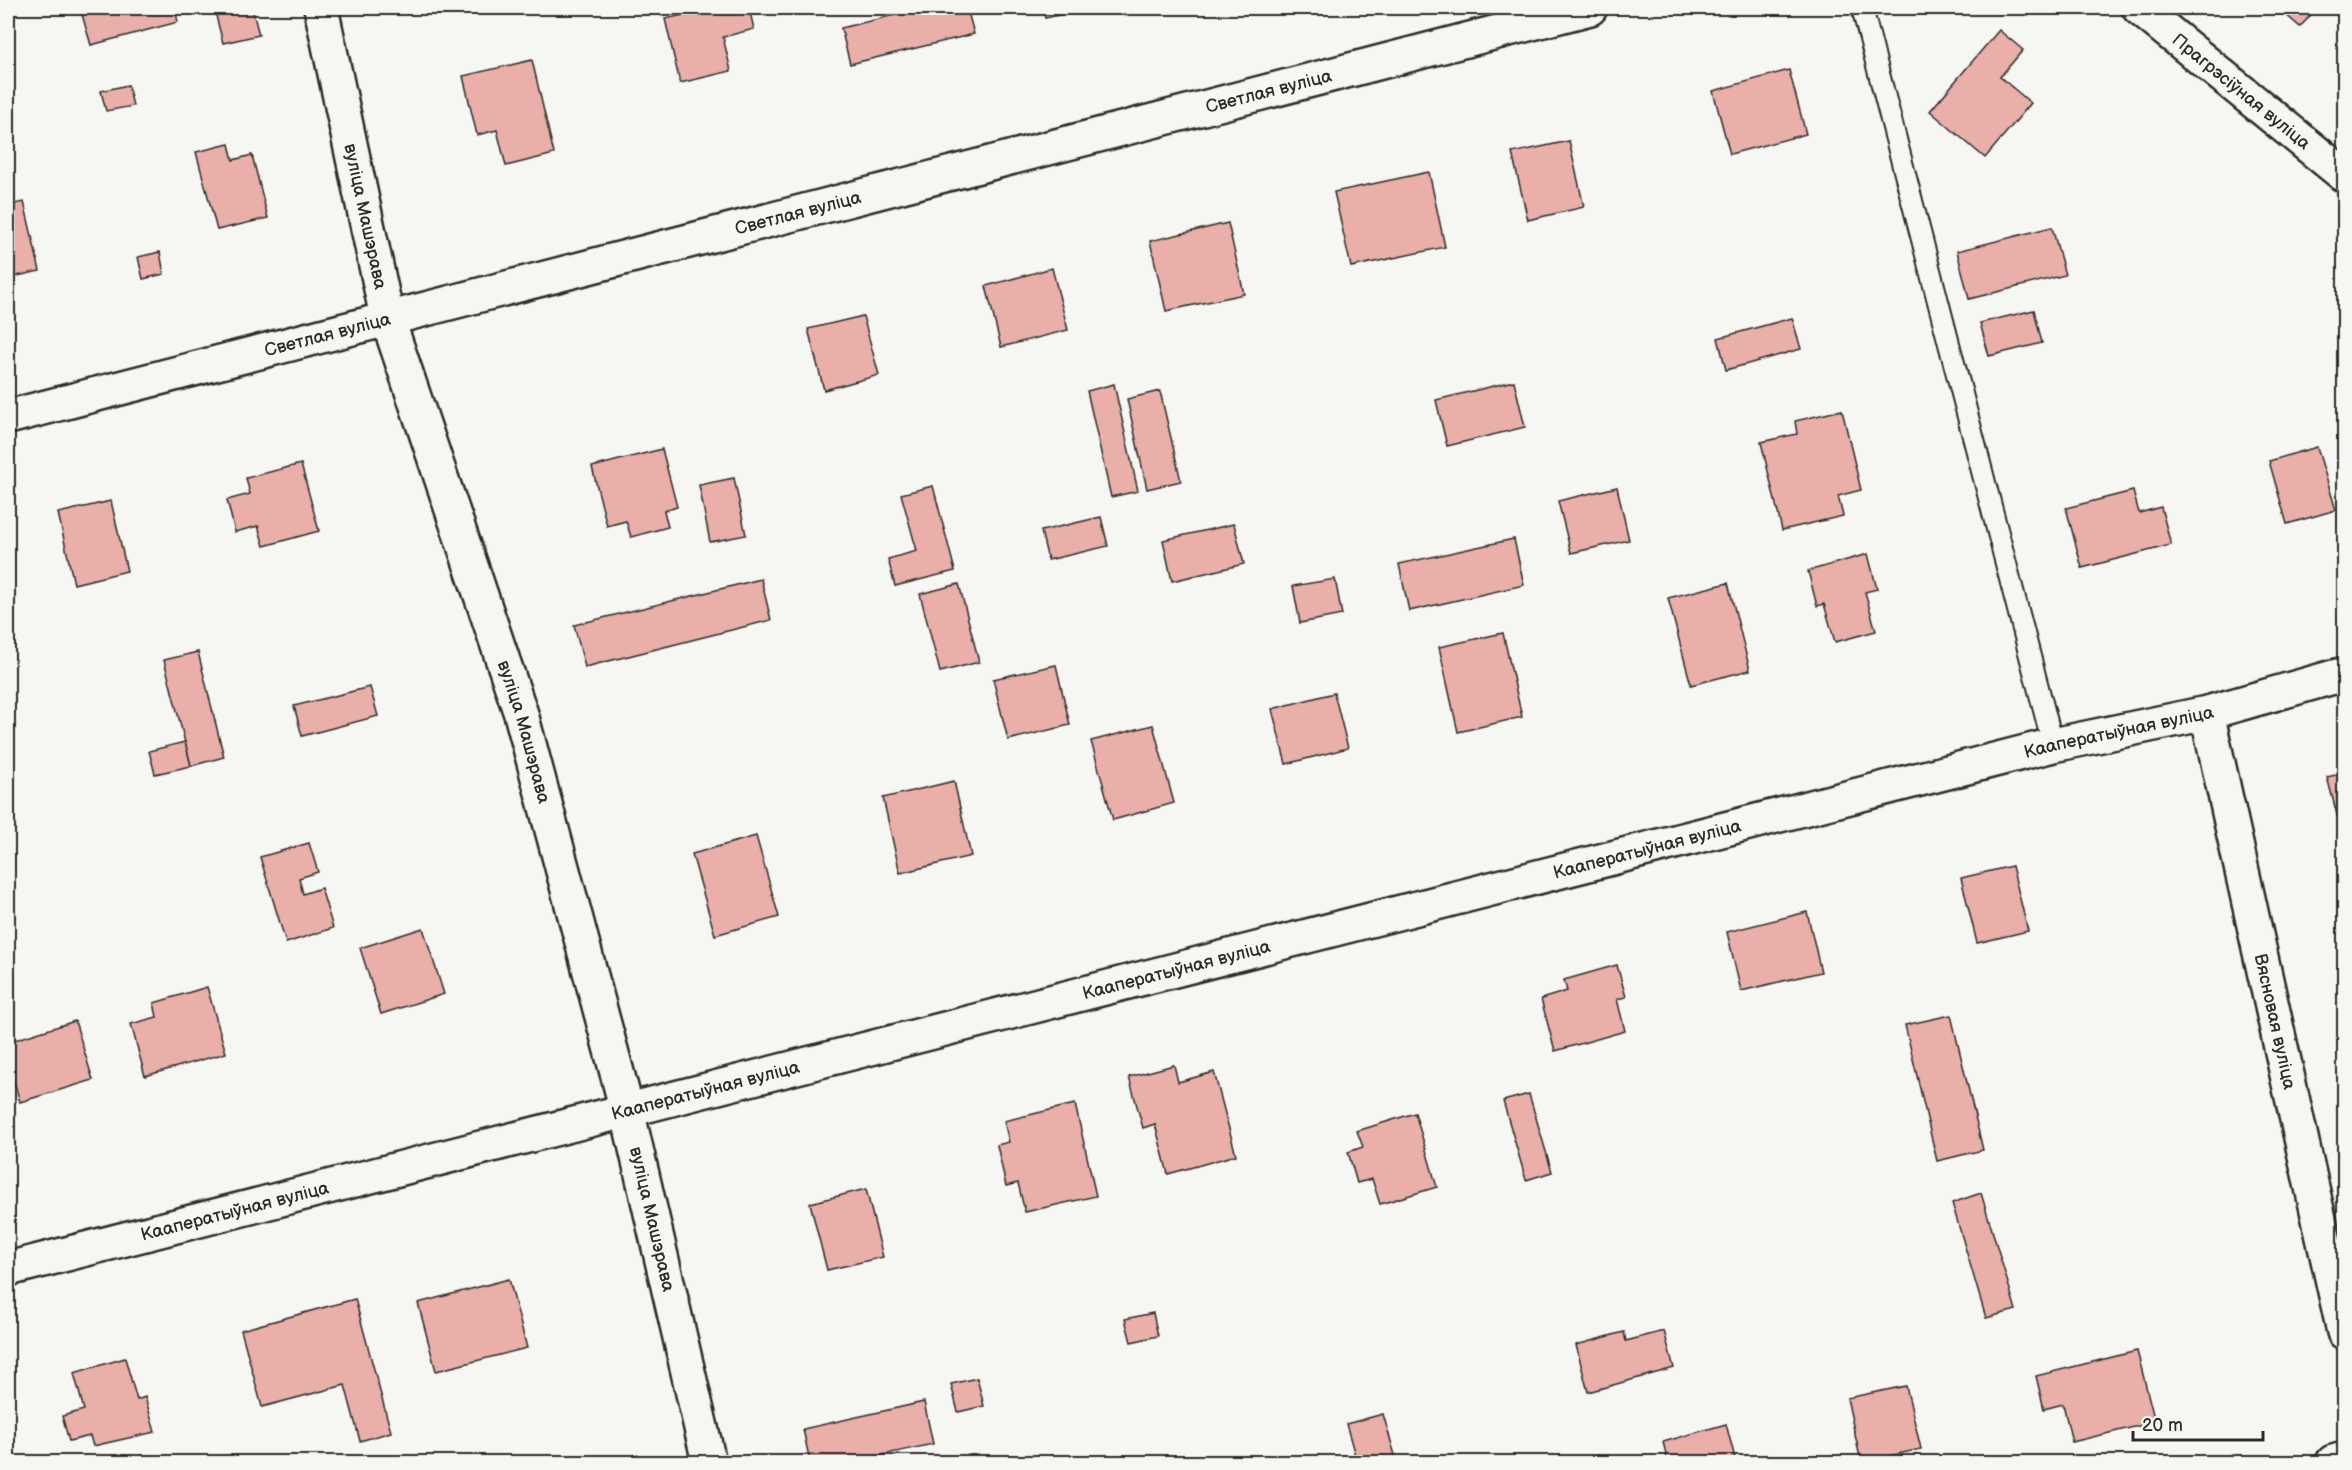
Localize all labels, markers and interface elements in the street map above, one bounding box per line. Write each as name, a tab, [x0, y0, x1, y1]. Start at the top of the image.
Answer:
street label: Прагрэсіўная вуліца	[2168, 29, 2315, 154]
street label: Светлая вуліца	[1203, 65, 1334, 117]
street label: вуліца Машэрава	[340, 142, 391, 291]
street label: Светлая вуліца	[733, 186, 864, 239]
street label: Светлая вуліца	[262, 308, 393, 361]
street label: вуліца Машэрава	[493, 657, 555, 806]
street label: Кааператыўная вуліца	[2022, 701, 2216, 763]
street label: Кааператыўная вуліца	[1551, 815, 1744, 883]
street label: Кааператыўная вуліца	[1080, 935, 1273, 1004]
street label: Вясновая вуліца	[2250, 952, 2301, 1092]
street label: Кааператыўная вуліца	[609, 1056, 802, 1124]
street label: вуліца Машэрава	[625, 1145, 680, 1294]
street label: Кааператыўная вуліца	[138, 1177, 331, 1245]
scale bar	[2133, 1404, 2264, 1442]
text: 20 m	[2142, 1415, 2183, 1436]

